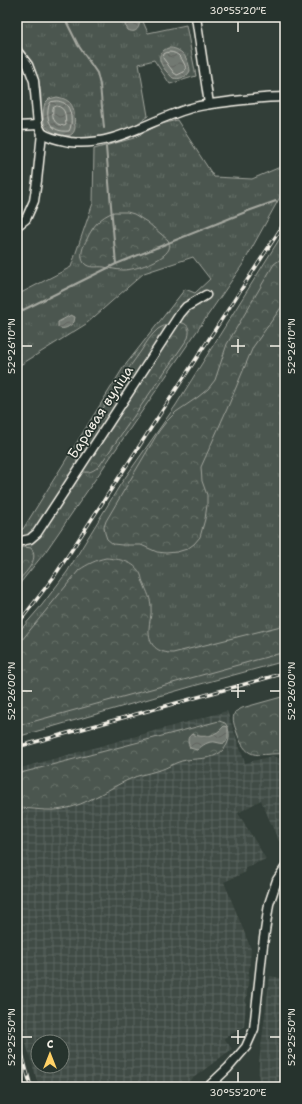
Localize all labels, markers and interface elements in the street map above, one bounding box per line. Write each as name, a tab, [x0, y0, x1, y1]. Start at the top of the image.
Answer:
text: 30°55'20"E	[209, 4, 267, 17]
text: 52°26'10"N	[5, 318, 18, 374]
text: 52°26'10"N	[285, 318, 298, 374]
street label: Баравая вуліца	[63, 362, 137, 462]
text: 52°26'00"N	[5, 662, 18, 720]
text: 52°26'00"N	[285, 662, 298, 720]
text: 52°25'50"N	[5, 1008, 18, 1066]
text: 52°25'50"N	[285, 1008, 298, 1066]
north arrow	[30, 1034, 70, 1074]
text: С	[47, 1037, 54, 1052]
text: 30°55'20"E	[209, 1086, 267, 1099]

